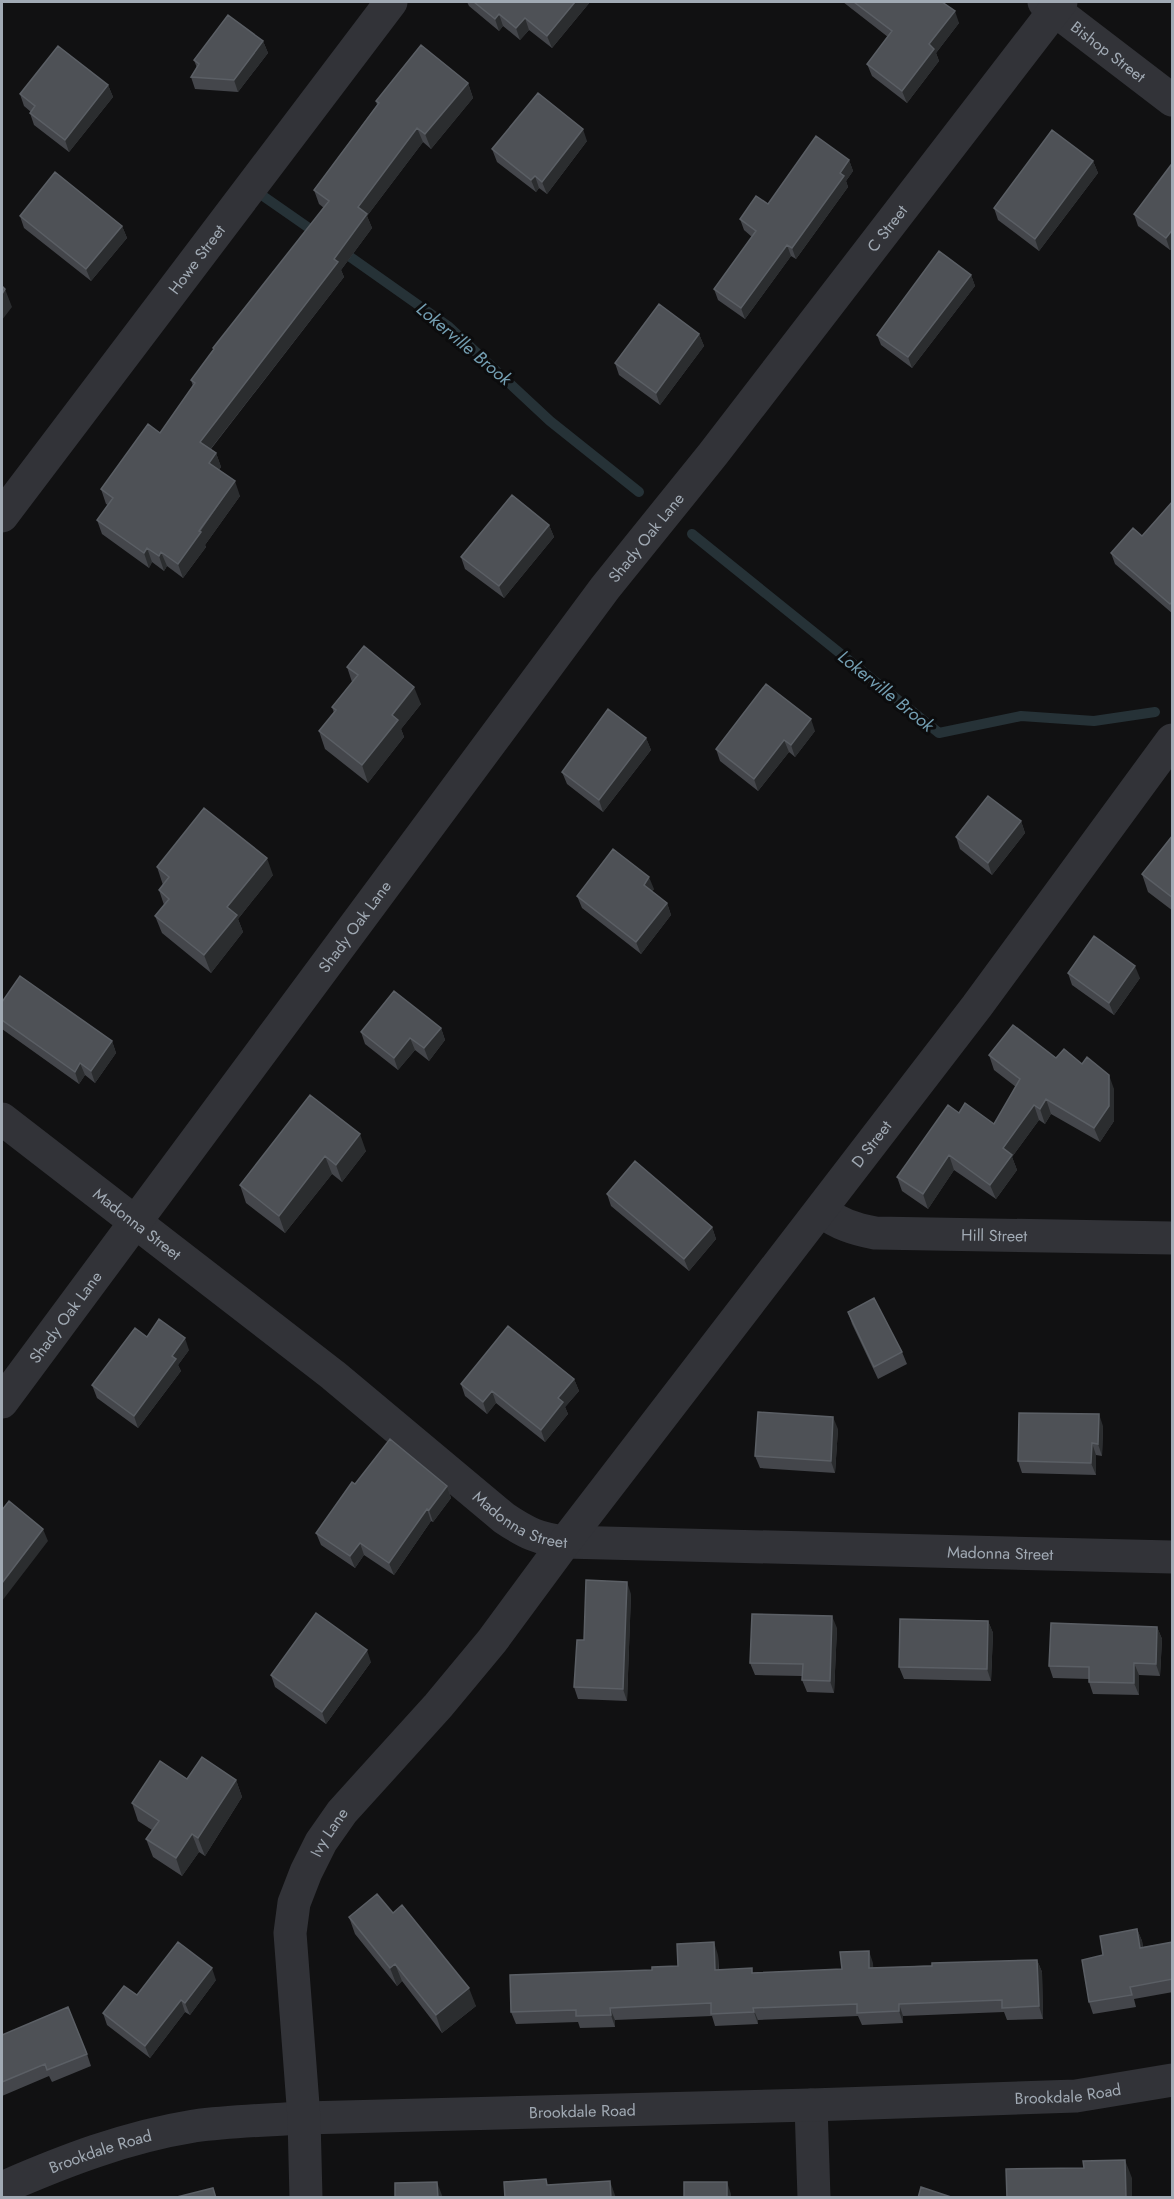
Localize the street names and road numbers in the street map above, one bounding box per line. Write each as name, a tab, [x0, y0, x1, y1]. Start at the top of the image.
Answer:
street label: Bishop Street	[1066, 15, 1151, 87]
street label: C Street	[861, 200, 912, 257]
street label: Howe Street	[162, 220, 230, 299]
street label: Shady Oak Lane	[602, 488, 689, 587]
street label: Shady Oak Lane	[313, 875, 396, 977]
street label: D Street	[846, 1115, 897, 1172]
street label: Madonna Street	[88, 1182, 186, 1265]
street label: Hill Street	[961, 1223, 1028, 1247]
street label: Shady Oak Lane	[23, 1266, 107, 1368]
street label: Madonna Street	[468, 1485, 568, 1554]
street label: Madonna Street	[947, 1540, 1054, 1566]
street label: Ivy Lane	[304, 1803, 353, 1861]
street label: Brookdale Road	[1014, 2077, 1123, 2110]
street label: Brookdale Road	[529, 2098, 636, 2124]
street label: Brookdale Road	[45, 2124, 154, 2179]

